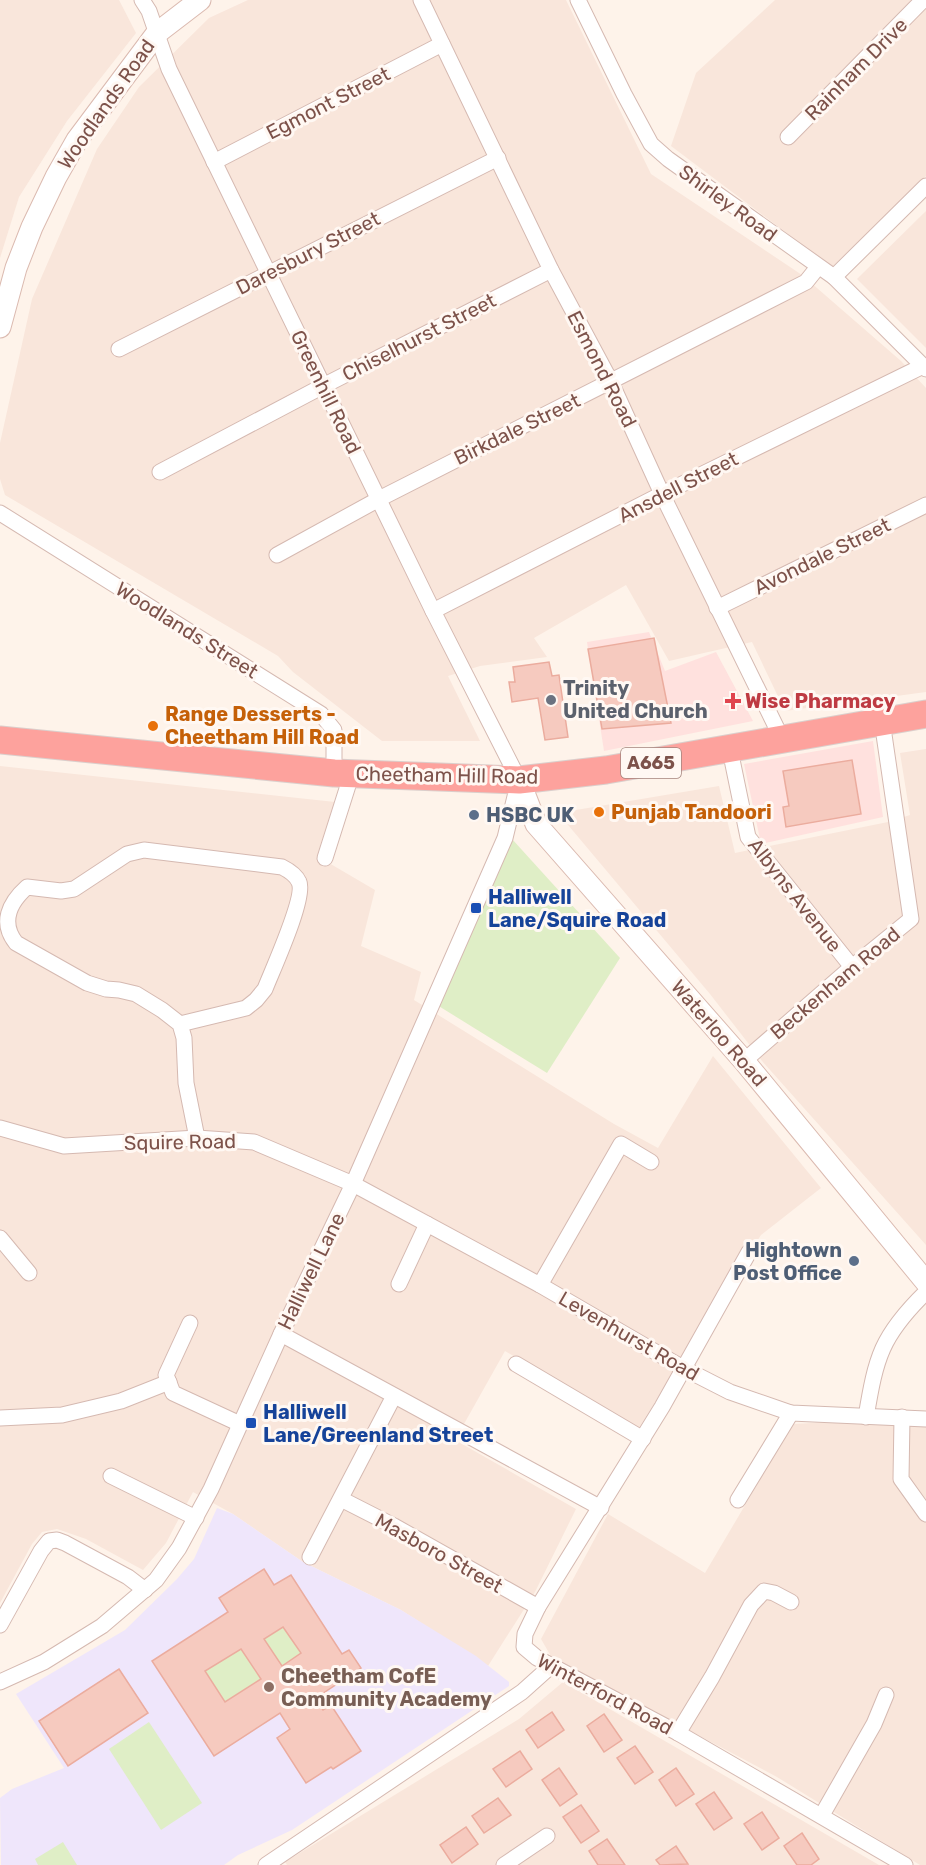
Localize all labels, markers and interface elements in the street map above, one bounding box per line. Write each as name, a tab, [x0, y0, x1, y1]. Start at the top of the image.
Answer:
street label: Rainham Drive	[800, 13, 912, 125]
street label: Woodlands Road	[52, 34, 160, 174]
street label: Egmont Street	[262, 61, 394, 145]
street label: Shirley Road	[674, 159, 782, 247]
street label: Daresbury Street	[232, 206, 384, 300]
street label: Chiselhurst Street	[338, 288, 500, 386]
street label: Esmond Road	[562, 307, 642, 431]
street label: Greenhill Road	[286, 326, 366, 458]
street label: Birkdale Street	[450, 388, 584, 470]
street label: Ansdell Street	[614, 446, 742, 527]
street label: Avondale Street	[750, 513, 894, 599]
street label: Woodlands Street	[111, 577, 263, 684]
place label: Trinity United Church	[563, 676, 708, 723]
place label: Wise Pharmacy	[745, 689, 895, 713]
marker: Trinity United Church	[544, 693, 558, 707]
marker: Wise Pharmacy	[726, 694, 740, 708]
place label: Range Desserts - Cheetham Hill Road	[165, 702, 359, 749]
marker: Range Desserts - Cheetham Hill Road	[146, 719, 160, 733]
road number: A665	[621, 748, 681, 778]
street label: Cheetham Hill Road	[355, 761, 539, 789]
place label: Punjab Tandoori	[611, 800, 772, 824]
place label: HSBC UK	[486, 803, 575, 827]
marker: Punjab Tandoori	[592, 805, 606, 819]
marker: HSBC UK	[467, 808, 481, 822]
street label: Albyns Avenue	[743, 833, 847, 957]
place label: Halliwell Lane/Squire Road	[488, 885, 666, 932]
marker: Halliwell Lane/Squire Road	[469, 901, 483, 915]
street label: Beckenham Road	[765, 922, 905, 1044]
street label: Waterloo Road	[666, 975, 772, 1091]
street label: Squire Road	[124, 1129, 236, 1155]
street label: Halliwell Lane	[272, 1209, 350, 1333]
place label: Hightown Post Office	[733, 1238, 842, 1285]
marker: Hightown Post Office	[847, 1254, 861, 1268]
street label: Levenhurst Road	[555, 1286, 703, 1386]
place label: Halliwell Lane/Greenland Street	[263, 1400, 493, 1447]
marker: Halliwell Lane/Greenland Street	[244, 1416, 258, 1430]
street label: Masboro Street	[371, 1508, 507, 1598]
street label: Winterford Road	[533, 1648, 677, 1740]
place label: Cheetham CofE Community Academy	[281, 1664, 492, 1711]
marker: Cheetham CofE Community Academy	[262, 1680, 276, 1694]

